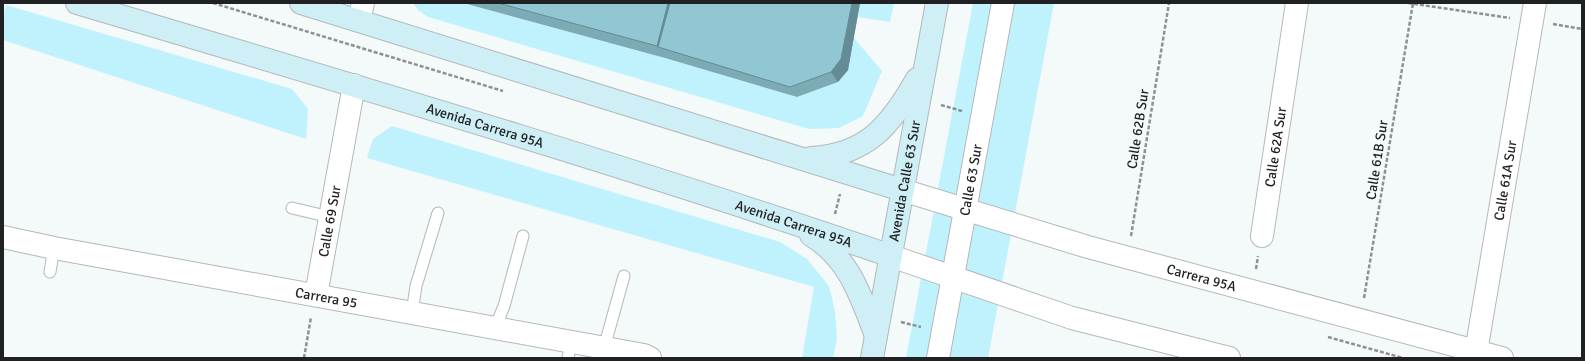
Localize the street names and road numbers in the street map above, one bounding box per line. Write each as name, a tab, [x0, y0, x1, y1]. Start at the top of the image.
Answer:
street label: Calle 62B Sur	[1123, 87, 1153, 170]
street label: Avenida Carrera 95A	[424, 99, 546, 152]
street label: Calle 62A Sur	[1261, 105, 1290, 188]
street label: Avenida Calle 63 Sur	[885, 118, 924, 243]
street label: Calle 61B Sur	[1362, 118, 1392, 201]
street label: Calle 61A Sur	[1490, 138, 1520, 222]
street label: Calle 63 Sur	[956, 142, 986, 217]
street label: Calle 69 Sur	[315, 183, 344, 258]
street label: Avenida Carrera 95A	[733, 196, 855, 251]
street label: Carrera 95A	[1165, 260, 1239, 295]
street label: Carrera 95	[294, 283, 359, 311]

